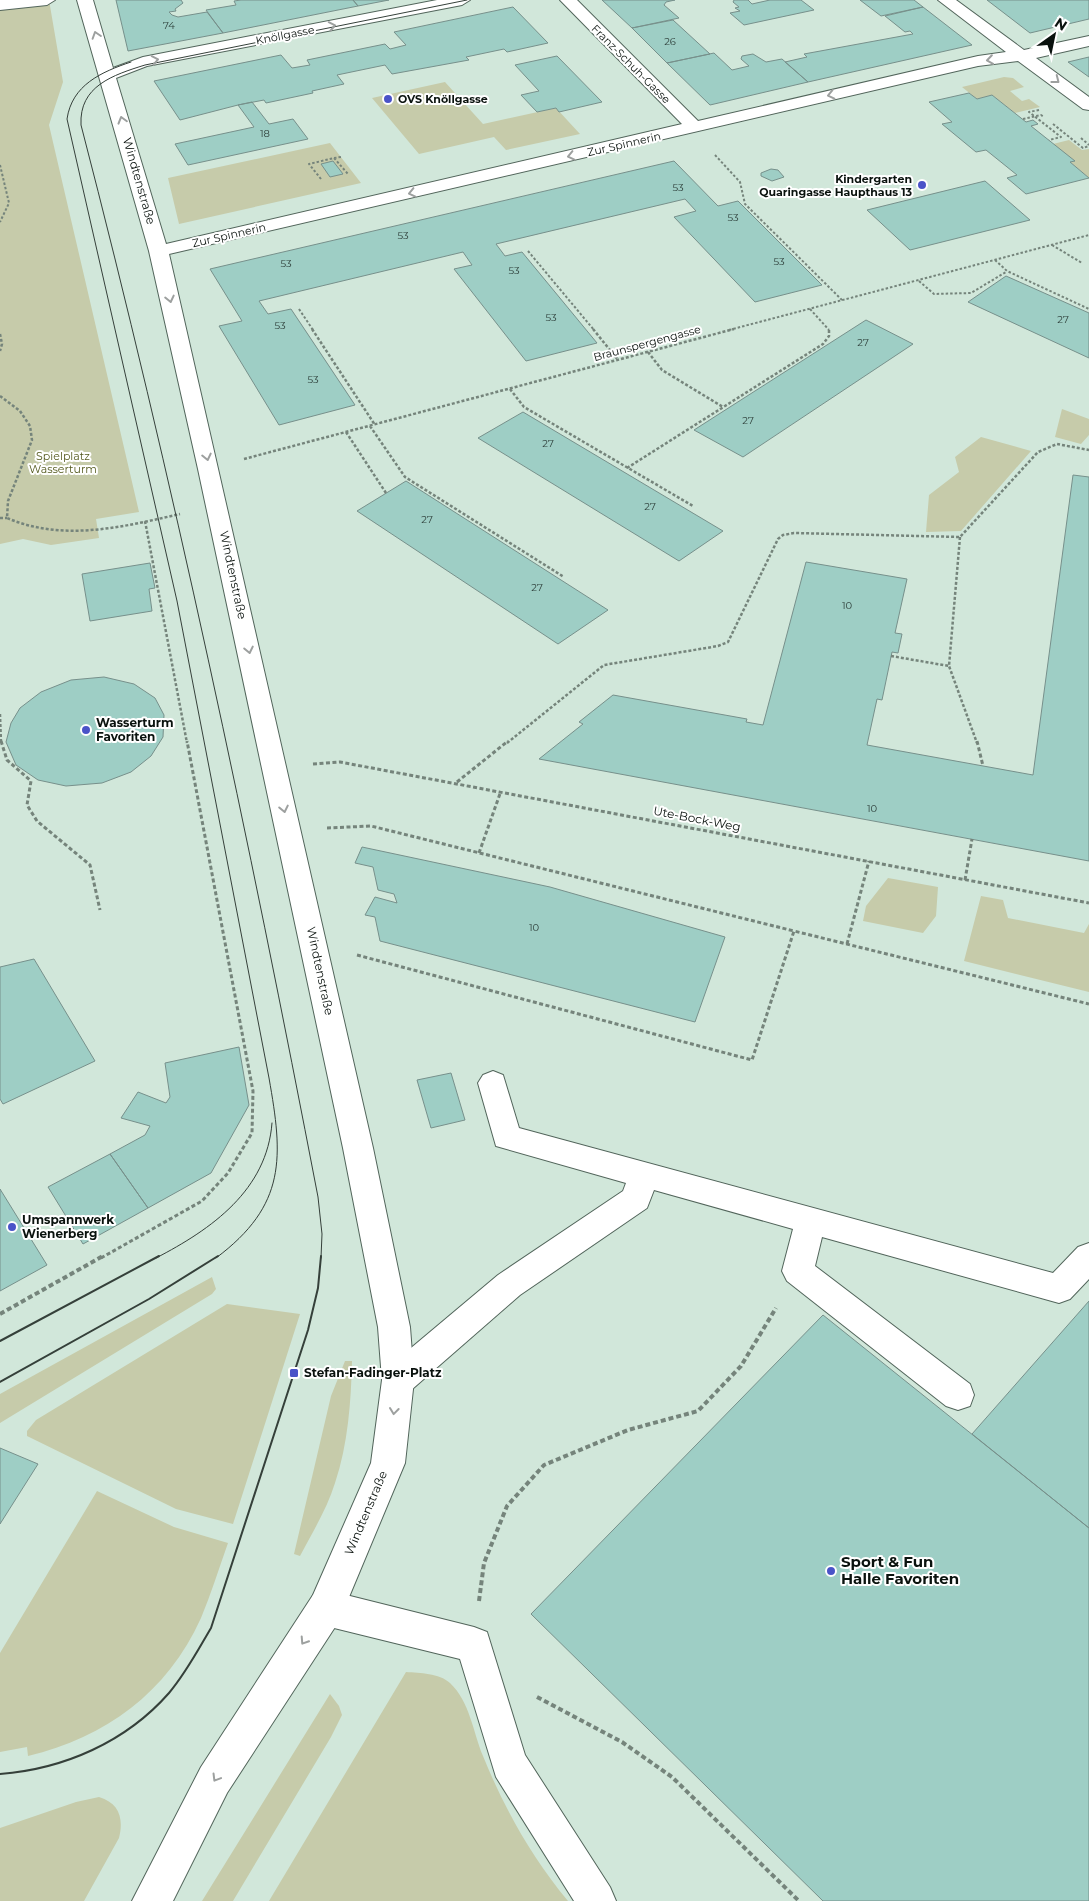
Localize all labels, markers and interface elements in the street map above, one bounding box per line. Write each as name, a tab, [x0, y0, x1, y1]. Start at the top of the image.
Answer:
north arrow	[1029, 10, 1079, 60]
text: N	[1051, 13, 1071, 35]
house number: 74	[163, 19, 175, 32]
street label: Knöllgasse	[255, 22, 316, 48]
one-way arrow	[327, 22, 336, 32]
street label: Franz-Schuh-Gasse	[589, 22, 674, 107]
one-way arrow	[92, 32, 102, 40]
house number: 26	[664, 35, 676, 48]
one-way arrow	[985, 54, 994, 64]
one-way arrow	[150, 55, 159, 65]
one-way arrow	[1050, 74, 1059, 82]
one-way arrow	[827, 89, 836, 100]
place label: OVS Knöllgasse	[398, 92, 488, 106]
marker: OVS Knöllgasse	[382, 93, 394, 105]
one-way arrow	[117, 117, 127, 125]
house number: 18	[260, 127, 270, 140]
street label: Zur Spinnerin	[586, 129, 662, 159]
street label: Windtenstraße	[120, 136, 159, 226]
one-way arrow	[566, 150, 575, 161]
place label: Kindergarten Quaringasse Haupthaus 13	[759, 172, 912, 199]
marker: Kindergarten Quaringasse Haupthaus 13	[916, 179, 928, 191]
house number: 53	[672, 181, 684, 194]
one-way arrow	[408, 187, 417, 198]
house number: 53	[727, 211, 739, 224]
street label: Zur Spinnerin	[191, 220, 267, 250]
house number: 53	[397, 229, 409, 242]
house number: 53	[773, 255, 785, 268]
house number: 53	[280, 257, 292, 270]
house number: 53	[508, 264, 520, 277]
one-way arrow	[164, 294, 175, 303]
house number: 53	[545, 311, 557, 324]
house number: 27	[1057, 313, 1069, 326]
house number: 53	[274, 319, 286, 332]
street label: Braunspergengasse	[592, 322, 702, 364]
house number: 27	[857, 336, 869, 349]
house number: 53	[307, 373, 319, 386]
house number: 27	[742, 414, 754, 427]
house number: 27	[542, 437, 554, 450]
park label: Spielplatz Wasserturm	[29, 449, 97, 476]
one-way arrow	[201, 453, 212, 462]
house number: 27	[644, 500, 656, 513]
house number: 27	[421, 513, 433, 526]
street label: Windtenstraße	[217, 529, 250, 620]
house number: 27	[531, 581, 543, 594]
house number: 10	[842, 599, 852, 612]
one-way arrow	[243, 646, 254, 654]
place label: Wasserturm Favoriten	[96, 715, 174, 744]
marker: Wasserturm Favoriten	[80, 724, 92, 736]
house number: 10	[867, 802, 877, 815]
street label: Ute-Bock-Weg	[652, 803, 742, 834]
one-way arrow	[278, 804, 289, 813]
house number: 10	[529, 921, 539, 934]
street label: Windtenstraße	[304, 925, 337, 1016]
place label: Umspannwerk Wienerberg	[22, 1212, 114, 1241]
marker: Umspannwerk Wienerberg	[6, 1221, 18, 1233]
place label: Stefan-Fadinger-Platz	[304, 1365, 442, 1380]
marker: Stefan-Fadinger-Platz	[288, 1367, 300, 1379]
one-way arrow	[389, 1407, 400, 1415]
street label: Windtenstraße	[341, 1468, 390, 1557]
place label: Sport & Fun Halle Favoriten	[841, 1552, 959, 1588]
marker: Sport & Fun Halle Favoriten	[825, 1565, 837, 1577]
one-way arrow	[301, 1636, 311, 1645]
one-way arrow	[213, 1772, 223, 1781]

